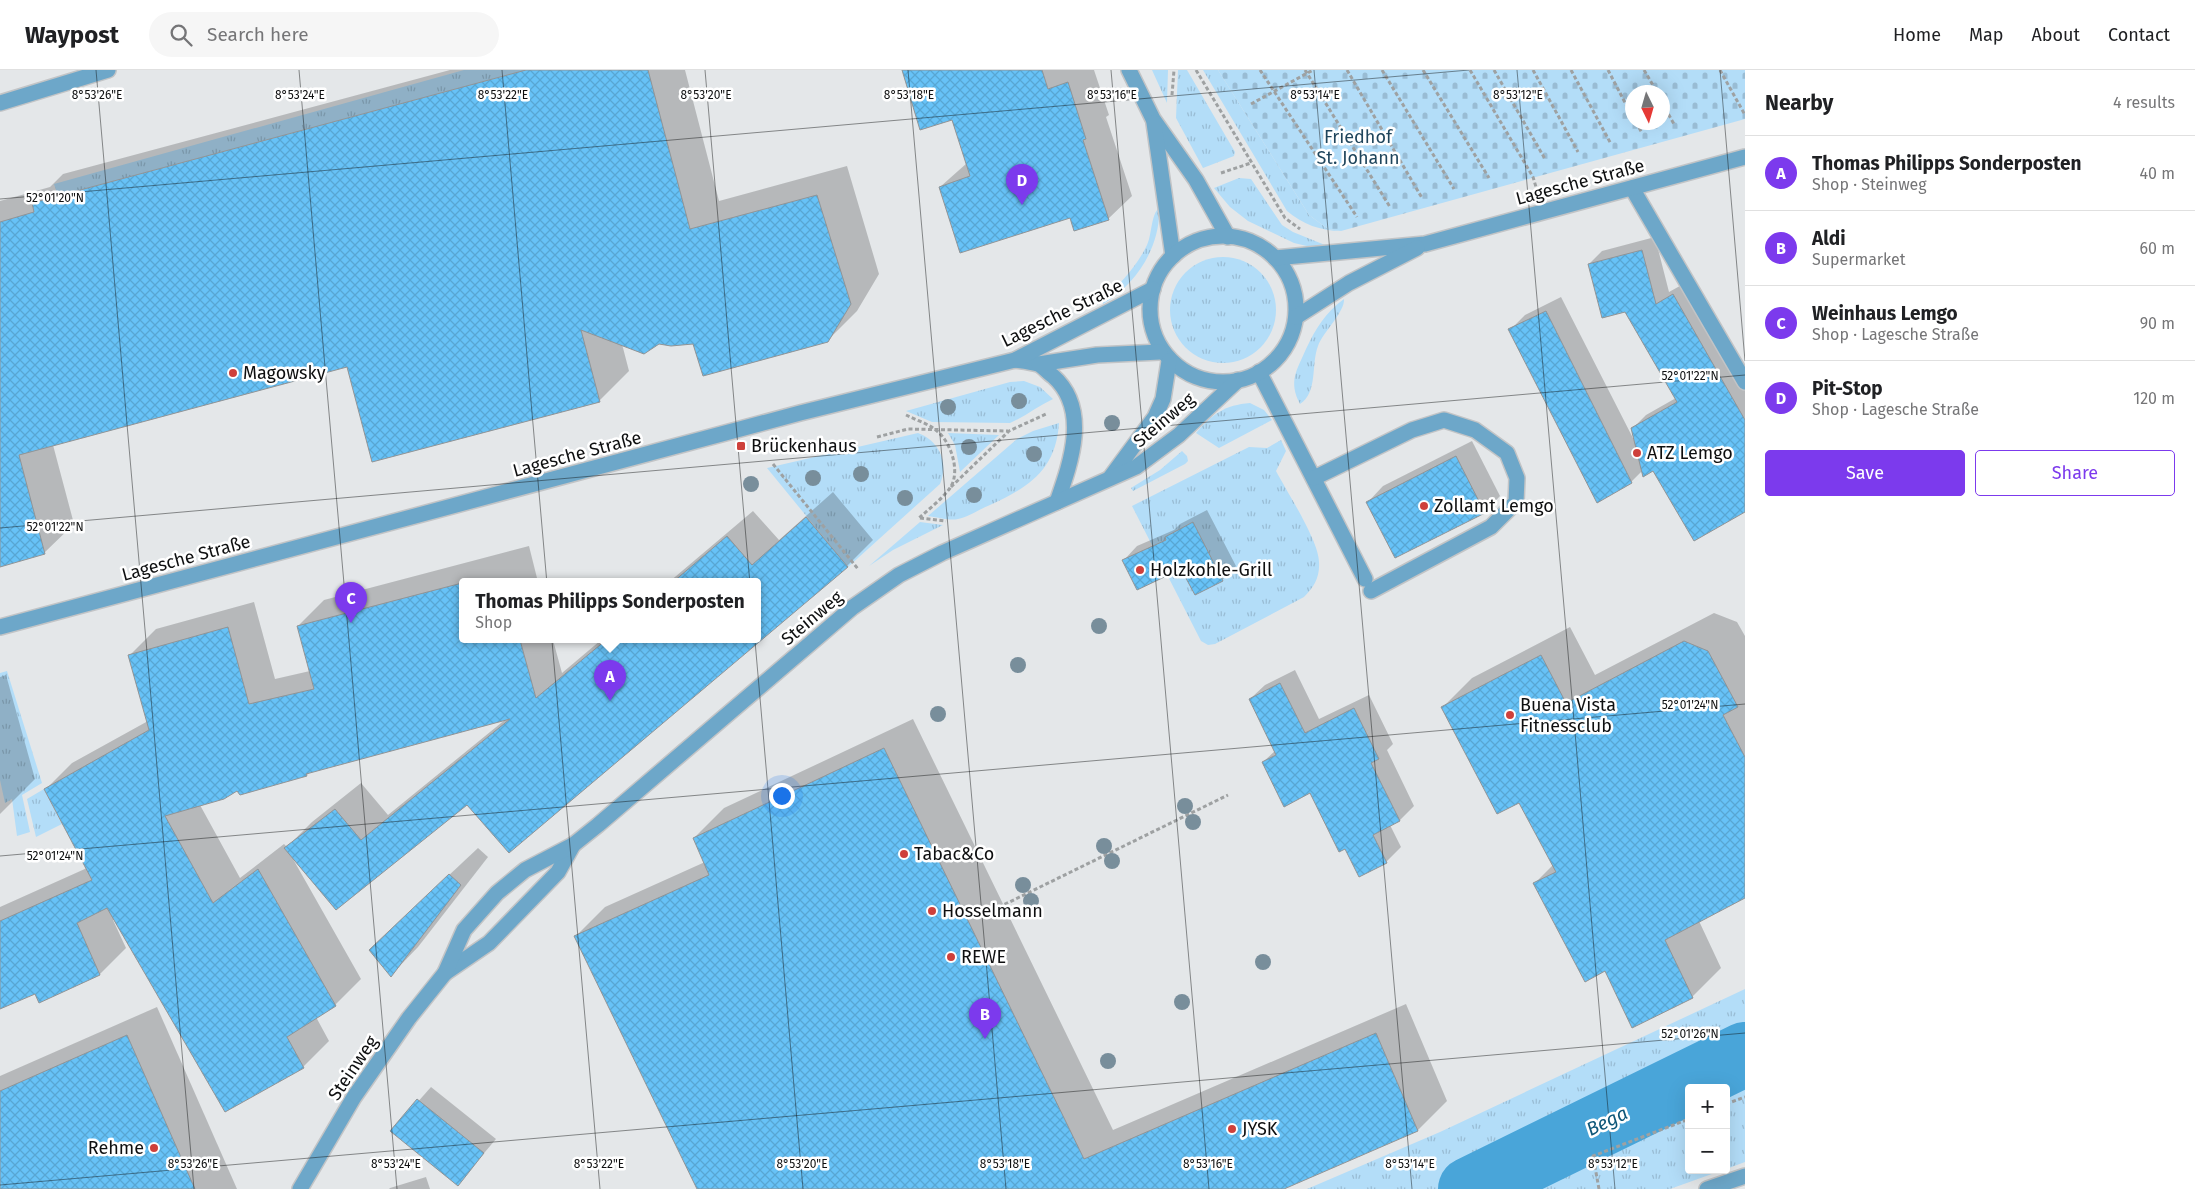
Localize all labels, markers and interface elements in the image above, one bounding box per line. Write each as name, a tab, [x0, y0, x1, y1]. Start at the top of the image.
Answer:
search box	[149, 12, 499, 57]
text: Waypost	[25, 21, 119, 49]
icon: search	[167, 21, 195, 49]
text: Search here	[207, 23, 309, 46]
text: Home	[1893, 24, 1941, 46]
text: Map	[1969, 24, 2003, 46]
text: About	[2031, 24, 2080, 46]
text: Contact	[2108, 24, 2170, 46]
north arrow	[1625, 85, 1670, 130]
text: 8°53'26"E	[72, 88, 122, 102]
text: 8°53'24"E	[275, 88, 325, 102]
text: 8°53'22"E	[478, 88, 528, 102]
text: 8°53'20"E	[680, 88, 732, 102]
text: 8°53'18"E	[884, 88, 934, 102]
text: 8°53'16"E	[1087, 88, 1137, 102]
text: 8°53'14"E	[1290, 88, 1340, 102]
text: 8°53'12"E	[1493, 88, 1543, 102]
text: Nearby	[1765, 90, 1833, 116]
text: 4 results	[2113, 93, 2175, 112]
park label: Friedhof St. Johann	[1317, 126, 1399, 169]
text: Thomas Philipps Sonderposten	[1812, 152, 2081, 175]
street label: Lagesche Straße	[1513, 154, 1647, 210]
pin: D	[1006, 164, 1038, 205]
text: A	[1776, 164, 1786, 183]
text: 40 m	[2140, 164, 2175, 183]
text: Shop · Steinweg	[1812, 175, 1927, 194]
text: 52°01'20"N	[26, 191, 84, 205]
text: Aldi	[1812, 227, 1846, 250]
text: B	[1776, 239, 1786, 258]
text: 60 m	[2140, 239, 2175, 258]
text: Supermarket	[1812, 250, 1906, 269]
street label: Lagesche Straße	[998, 274, 1126, 352]
text: Weinhaus Lemgo	[1812, 302, 1958, 325]
text: C	[1776, 314, 1786, 333]
text: 90 m	[2140, 314, 2175, 333]
text: Shop · Lagesche Straße	[1812, 325, 1979, 344]
place label: Magowsky	[243, 362, 326, 384]
marker: Magowsky	[227, 367, 239, 379]
text: 52°01'22"N	[1661, 369, 1719, 383]
text: Pit-Stop	[1812, 377, 1883, 400]
street label: Steinweg	[1129, 388, 1200, 452]
text: D	[1776, 389, 1786, 408]
text: 120 m	[2133, 389, 2175, 408]
text: Shop · Lagesche Straße	[1812, 400, 1979, 419]
street label: Lagesche Straße	[510, 426, 644, 482]
place label: Brückenhaus	[751, 435, 857, 457]
marker: Brückenhaus	[735, 440, 747, 452]
place label: ATZ Lemgo	[1647, 442, 1733, 464]
marker: ATZ Lemgo	[1631, 447, 1643, 459]
button: Save	[1765, 450, 1965, 496]
button: Share	[1975, 450, 2175, 496]
place label: Zollamt Lemgo	[1434, 495, 1554, 517]
marker: Zollamt Lemgo	[1418, 500, 1430, 512]
text: 52°01'22"N	[26, 520, 84, 534]
street label: Lagesche Straße	[119, 530, 253, 586]
place label: Holzkohle-Grill	[1150, 559, 1272, 581]
marker: Holzkohle-Grill	[1134, 564, 1146, 576]
popup	[459, 578, 761, 643]
pin: C	[335, 582, 367, 623]
street label: Steinweg	[777, 586, 848, 650]
text: Thomas Philipps Sonderposten	[475, 590, 745, 613]
text: Shop	[475, 613, 512, 632]
pin: A	[594, 660, 626, 701]
place label: Buena Vista Fitnessclub	[1520, 694, 1616, 737]
text: 52°01'24"N	[1662, 698, 1718, 712]
marker: Buena Vista Fitnessclub	[1504, 709, 1516, 721]
your location	[769, 783, 795, 809]
place label: Tabac&Co	[914, 843, 994, 865]
marker: Tabac&Co	[898, 848, 910, 860]
text: 52°01'24"N	[27, 849, 83, 863]
place label: Hosselmann	[942, 900, 1043, 922]
marker: Hosselmann	[926, 905, 938, 917]
place label: REWE	[961, 946, 1006, 968]
marker: REWE	[945, 951, 957, 963]
pin: B	[969, 998, 1001, 1039]
text: 52°01'26"N	[1661, 1027, 1719, 1041]
street label: Steinweg	[323, 1031, 383, 1105]
map controls	[1685, 1084, 1730, 1174]
button: +	[1685, 1084, 1730, 1129]
water label: Bega	[1583, 1101, 1631, 1141]
place label: JYSK	[1242, 1118, 1278, 1140]
marker: JYSK	[1226, 1123, 1238, 1135]
button: −	[1685, 1129, 1730, 1174]
place label: Rehme	[88, 1137, 144, 1159]
marker: Rehme	[148, 1142, 160, 1154]
text: 8°53'26"E	[168, 1157, 218, 1171]
text: 8°53'24"E	[371, 1157, 421, 1171]
text: 8°53'22"E	[574, 1157, 624, 1171]
text: 8°53'20"E	[776, 1157, 828, 1171]
text: 8°53'18"E	[980, 1157, 1030, 1171]
text: 8°53'16"E	[1183, 1157, 1233, 1171]
text: 8°53'14"E	[1385, 1157, 1435, 1171]
text: 8°53'12"E	[1588, 1157, 1638, 1171]

